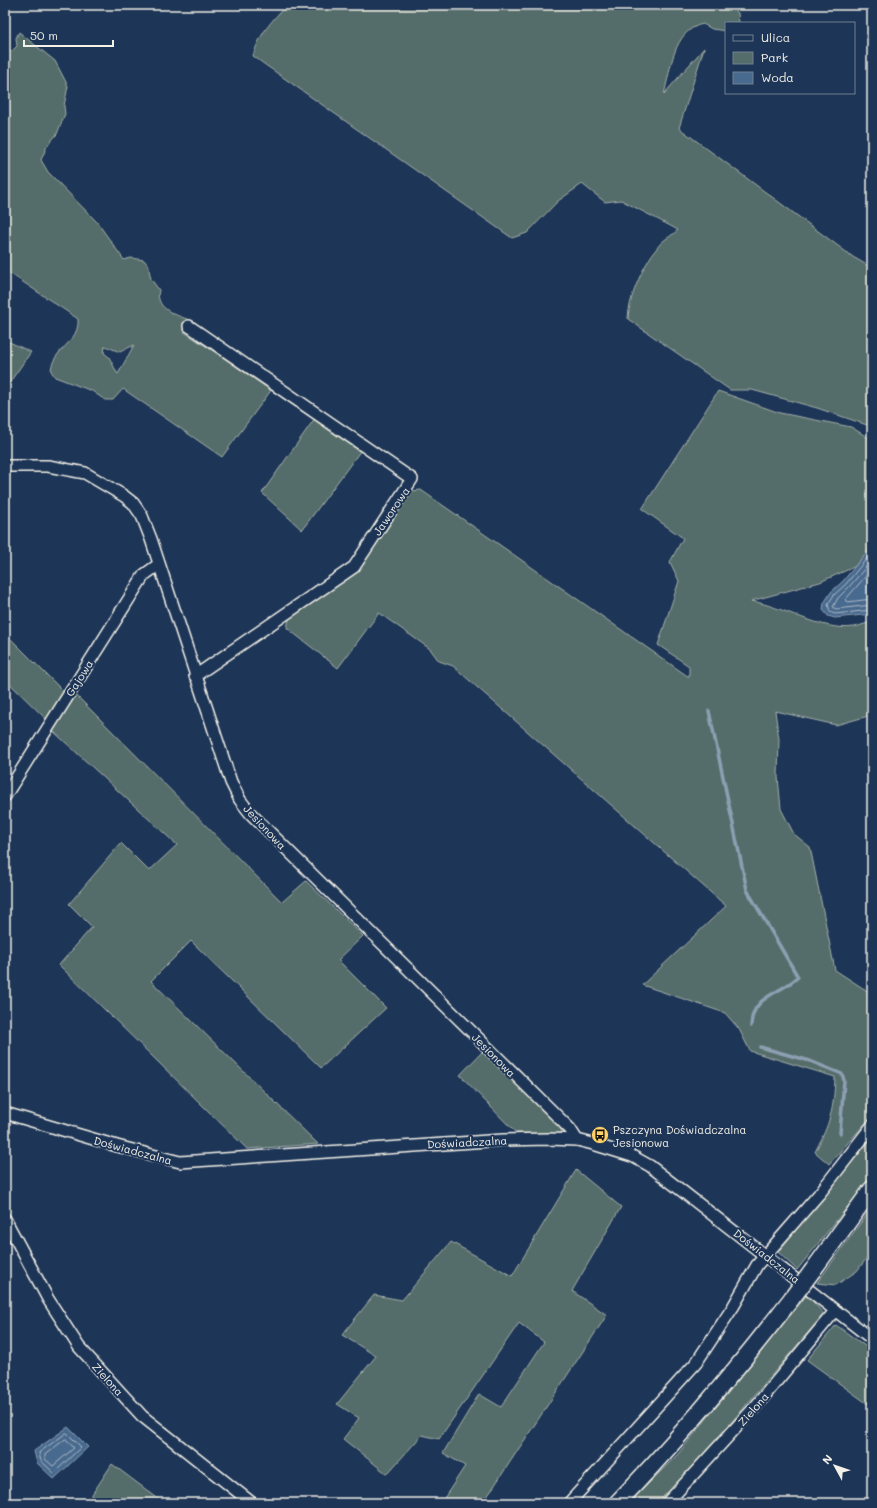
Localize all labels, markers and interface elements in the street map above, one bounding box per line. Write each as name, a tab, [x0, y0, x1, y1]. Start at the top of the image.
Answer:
scale bar	[24, 22, 113, 48]
legend	[725, 22, 855, 94]
text: 50 m	[30, 27, 58, 43]
text: Ulica	[761, 29, 790, 45]
text: Park	[761, 49, 788, 65]
text: Woda	[761, 69, 794, 85]
street label: Jaworowa	[369, 484, 413, 538]
street label: Gajowa	[62, 657, 96, 699]
street label: Jesionowa	[240, 801, 290, 853]
street label: Jesionowa	[469, 1030, 519, 1080]
place label: Pszczyna Doświadczalna Jesionowa	[613, 1122, 746, 1150]
bus stop icon: Pszczyna Doświadczalna Jesionowa	[590, 1125, 610, 1145]
street label: Doświadczalna	[92, 1132, 174, 1168]
street label: Doświadczalna	[427, 1132, 508, 1152]
street label: Doświadczalna	[731, 1225, 803, 1287]
street label: Zielona	[89, 1359, 127, 1399]
street label: Zielona	[734, 1389, 772, 1429]
north arrow	[815, 1446, 855, 1486]
text: N	[819, 1451, 835, 1467]

